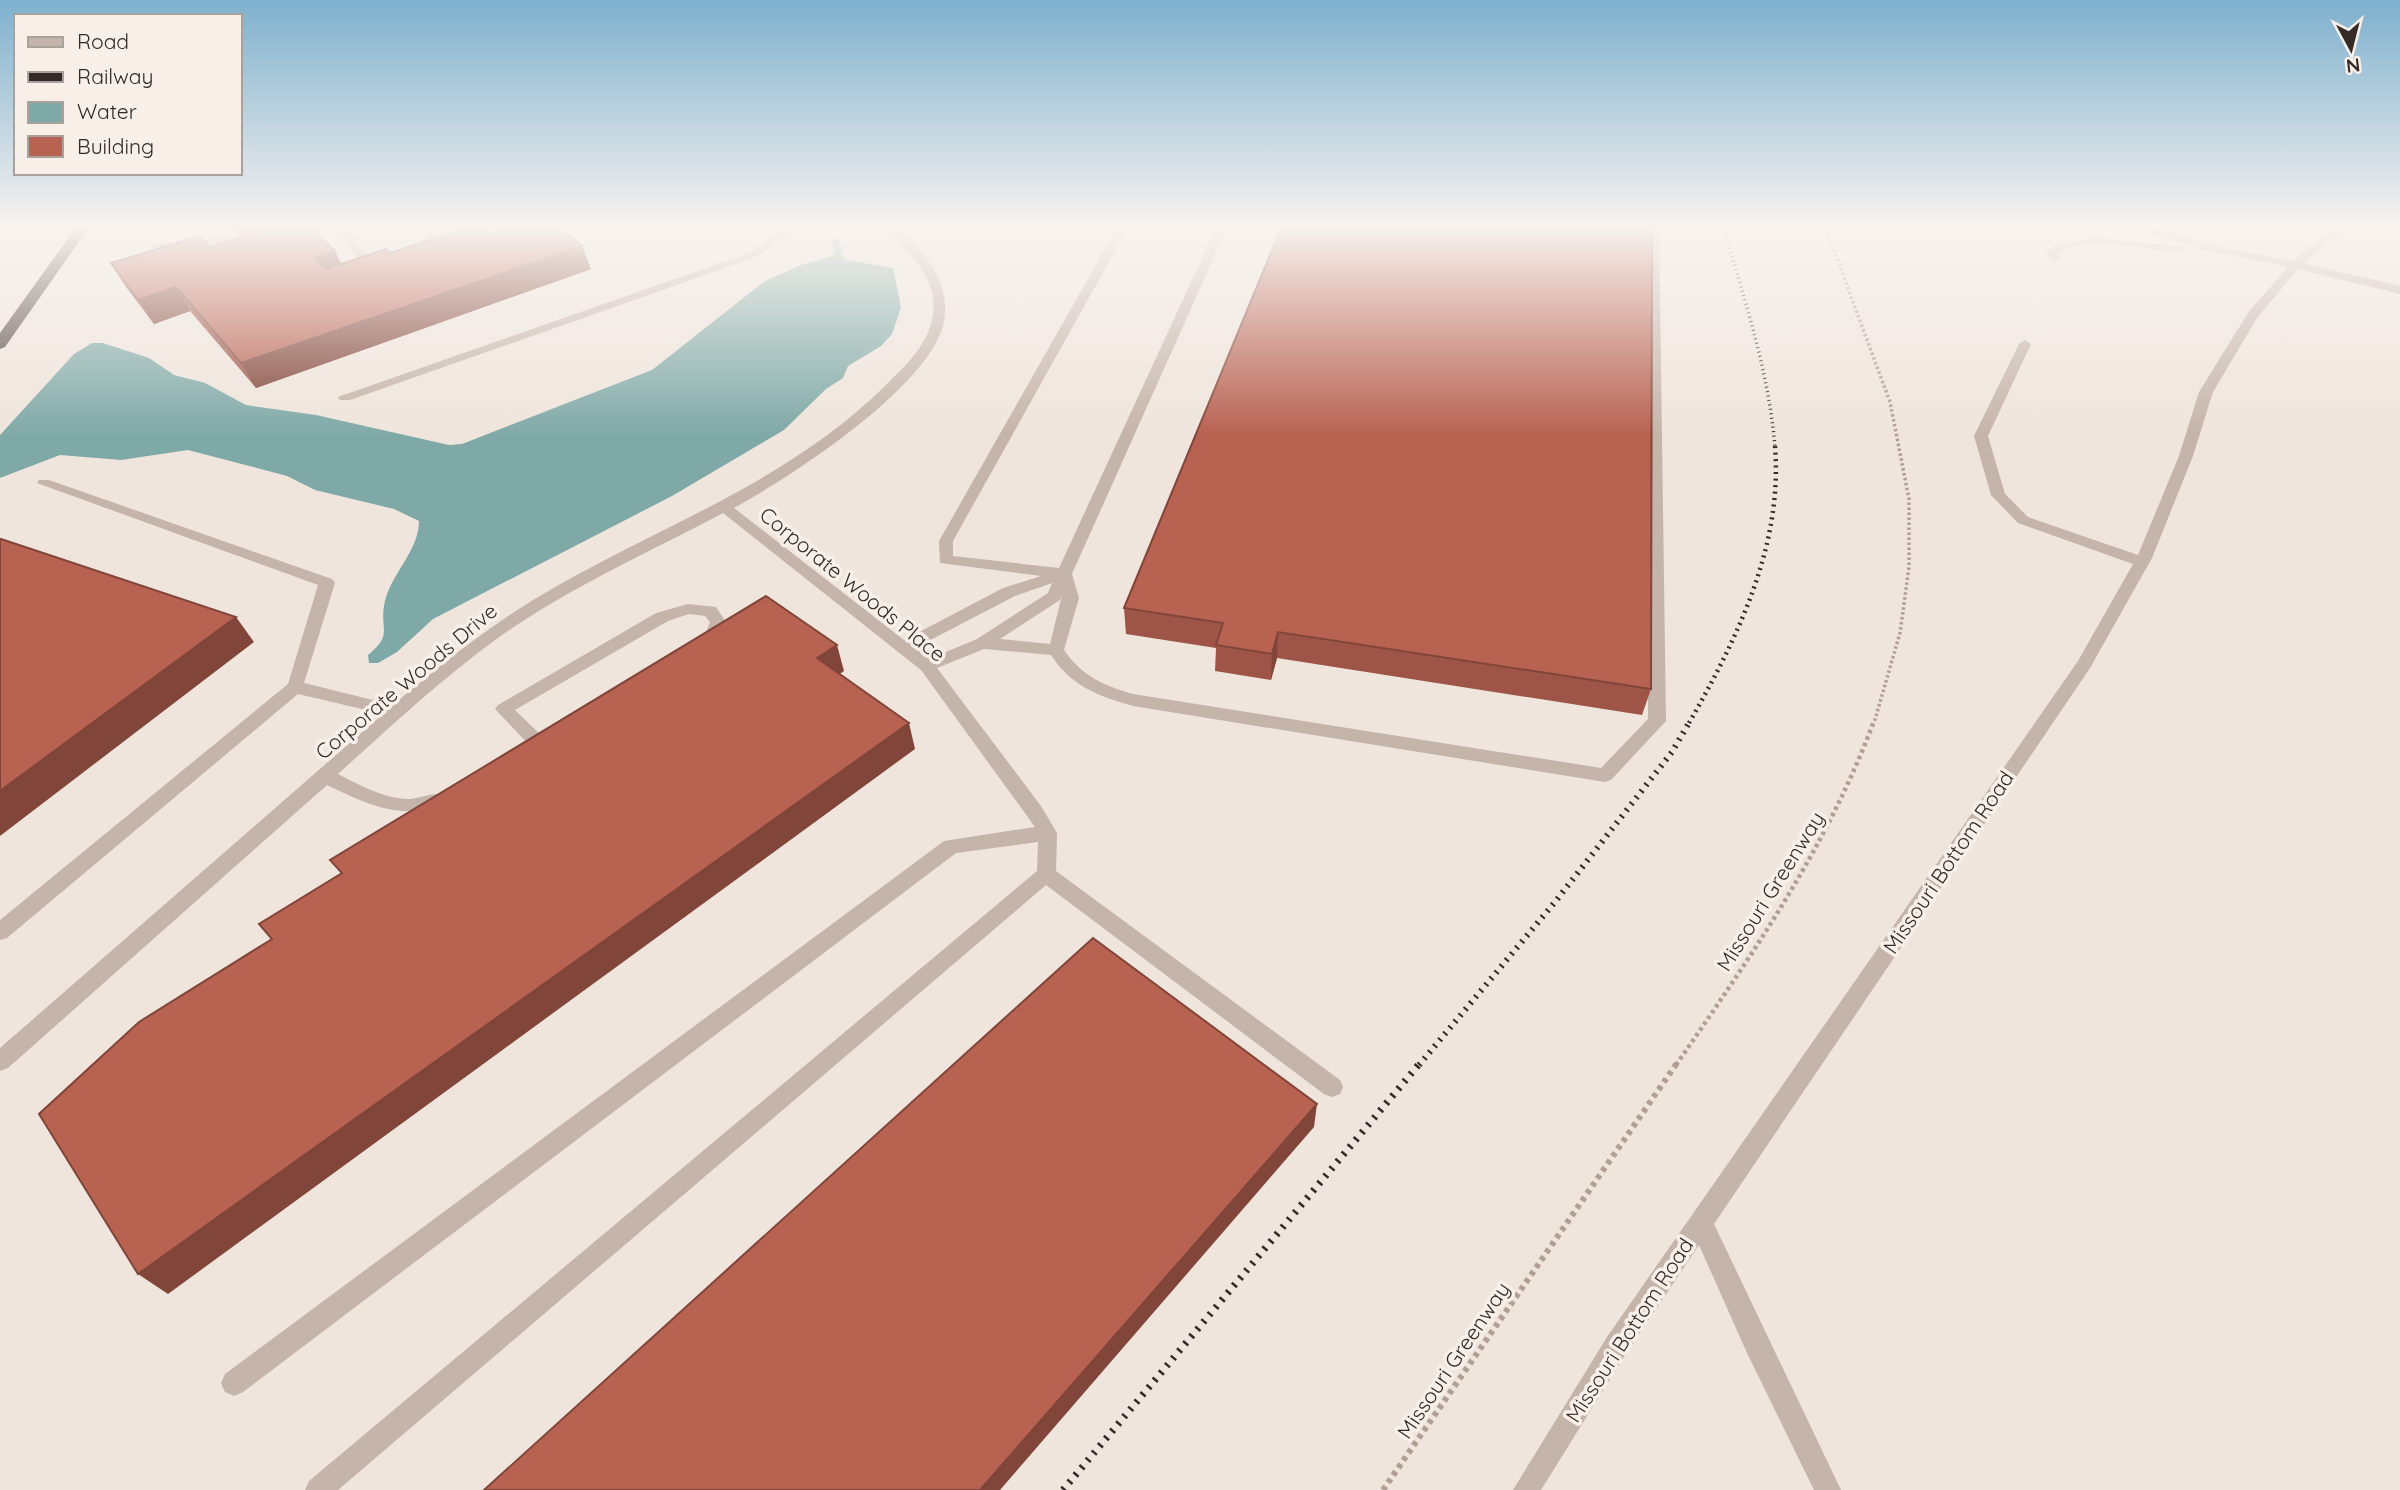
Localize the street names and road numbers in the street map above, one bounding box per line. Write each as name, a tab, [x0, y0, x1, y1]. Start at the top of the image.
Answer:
street label: Corporate Woods Place	[755, 501, 951, 667]
street label: Corporate Woods Drive	[310, 597, 502, 765]
street label: Missouri Bottom Road	[1877, 766, 2019, 958]
street label: Missouri Greenway	[1710, 806, 1830, 976]
street label: Missouri Bottom Road	[1560, 1233, 1698, 1427]
street label: Missouri Greenway	[1391, 1277, 1515, 1443]

